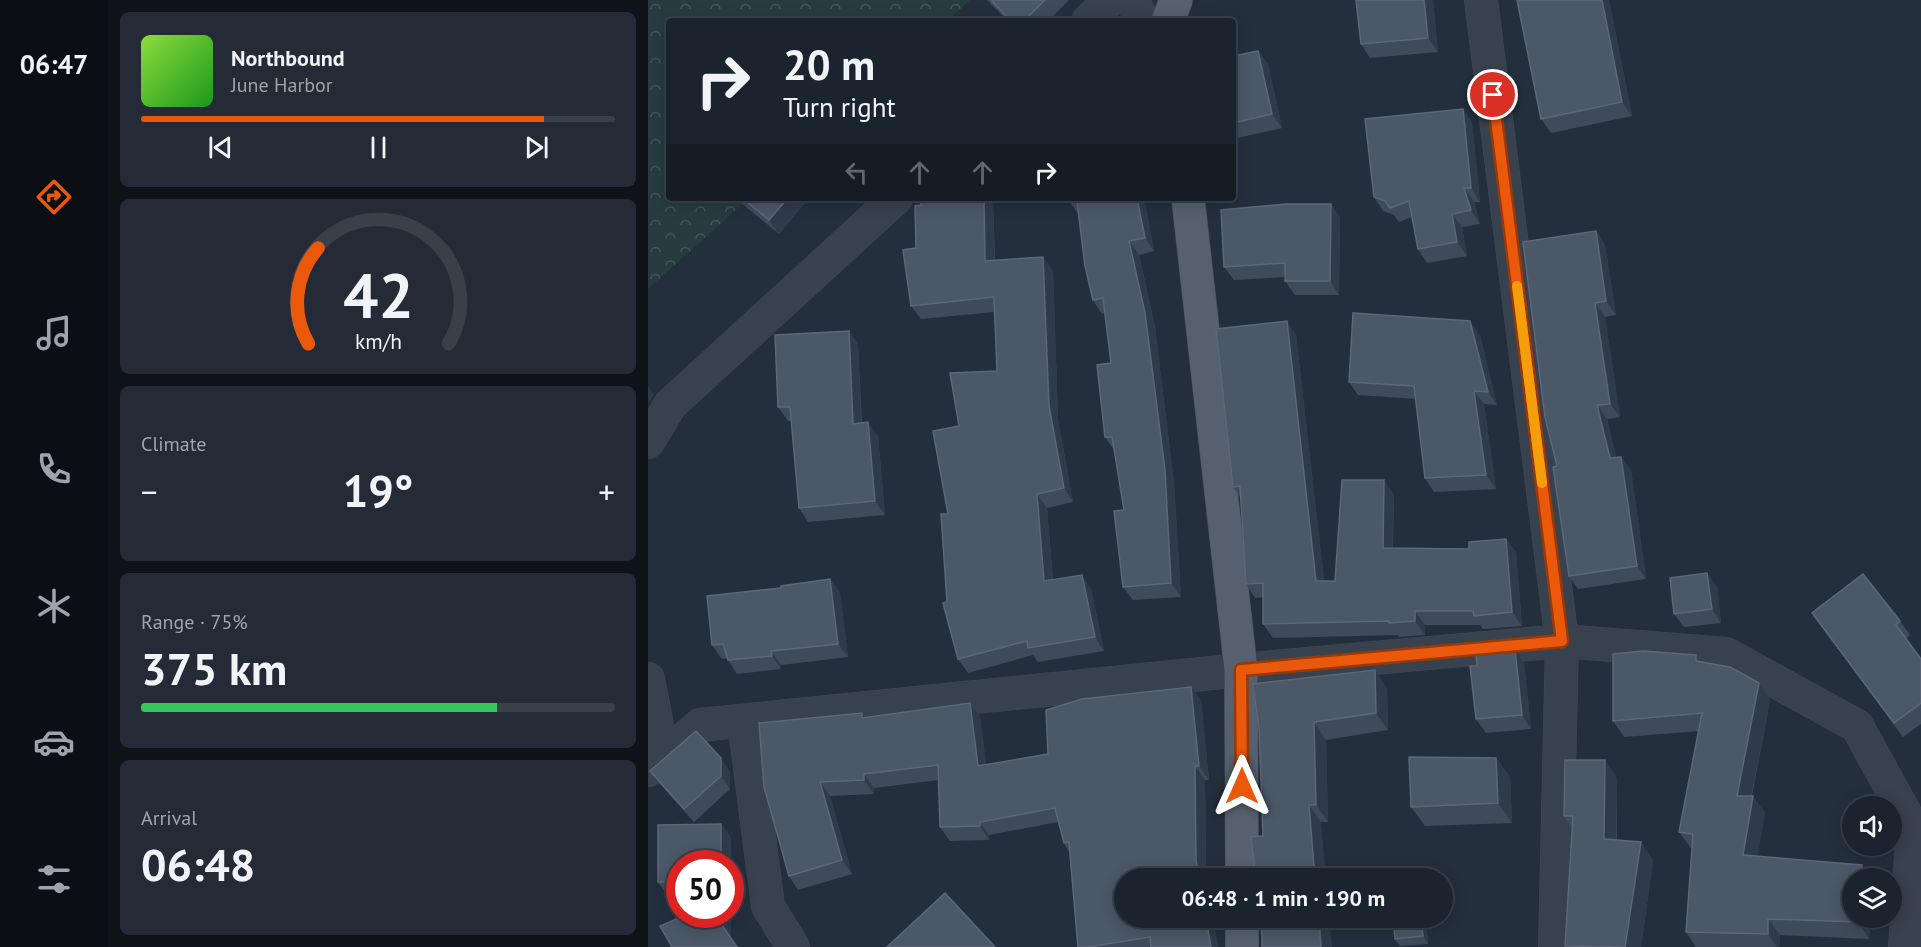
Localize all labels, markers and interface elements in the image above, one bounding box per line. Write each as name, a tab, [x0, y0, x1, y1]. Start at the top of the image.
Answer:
text: 20 m	[783, 37, 875, 92]
icon: right	[684, 42, 762, 120]
text: Northbound	[231, 44, 345, 72]
text: 06:47	[20, 47, 88, 81]
pin	[1467, 69, 1518, 120]
text: June Harbor	[231, 72, 333, 98]
icon: arrive	[1476, 78, 1509, 111]
text: Turn right	[783, 90, 896, 124]
icon: previous	[204, 131, 237, 164]
icon: pause	[362, 131, 395, 164]
icon: next	[520, 131, 553, 164]
icon: left	[840, 156, 873, 189]
icon: ahead	[903, 156, 936, 189]
icon: ahead	[966, 156, 999, 189]
icon: right	[1029, 156, 1062, 189]
icon: directions	[33, 176, 75, 218]
text: 42	[343, 254, 413, 335]
icon: music	[33, 312, 75, 354]
text: km/h	[354, 327, 401, 355]
text: Climate	[141, 431, 207, 457]
icon: phone	[33, 448, 75, 490]
text: 19°	[343, 461, 413, 519]
text: −	[141, 470, 158, 513]
text: +	[598, 470, 615, 513]
icon: climate	[33, 585, 75, 627]
text: Range · 75%	[141, 609, 248, 635]
text: 375 km	[141, 639, 287, 697]
icon: car	[33, 721, 75, 763]
position arrow	[1210, 754, 1274, 818]
map controls	[1842, 796, 1902, 928]
button: sound	[1842, 796, 1902, 856]
text: Arrival	[141, 805, 197, 831]
text: 06:48	[141, 835, 255, 893]
speed limit sign: 50	[666, 850, 744, 928]
icon: filters	[33, 858, 75, 900]
button: layers	[1842, 868, 1902, 928]
text: 06:48 · 1 min · 190 m	[1182, 884, 1385, 912]

